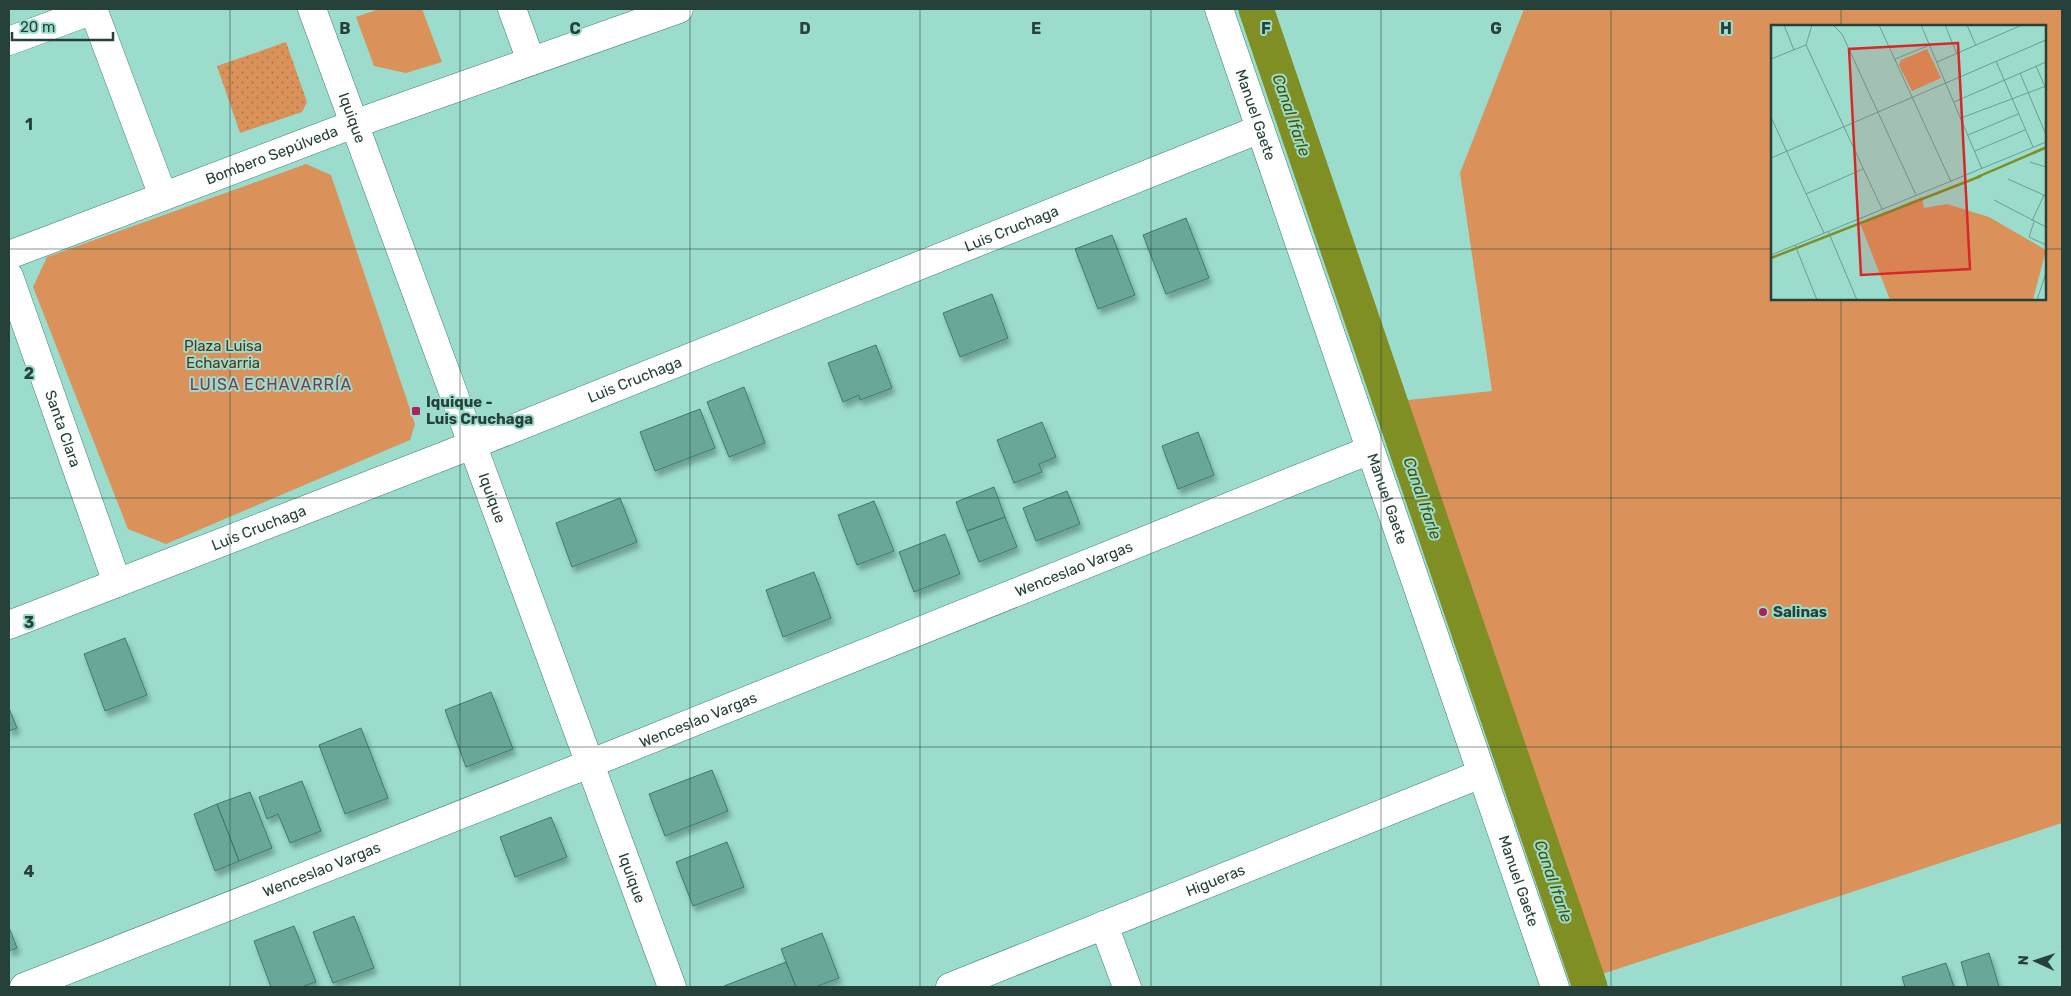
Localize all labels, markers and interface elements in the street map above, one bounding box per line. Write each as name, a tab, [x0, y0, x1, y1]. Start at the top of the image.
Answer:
scale bar	[12, 10, 114, 42]
text: 20 m	[20, 18, 55, 36]
text: B	[339, 19, 351, 38]
text: C	[569, 19, 581, 38]
text: D	[799, 19, 811, 38]
text: E	[1031, 19, 1041, 38]
text: F	[1261, 19, 1271, 38]
text: G	[1490, 19, 1502, 38]
text: H	[1720, 19, 1732, 38]
inset map	[1771, 25, 2046, 300]
street label: Manuel Gaete	[1231, 67, 1279, 163]
water label: Canal Ifarle	[1269, 72, 1314, 159]
street label: Iquique	[335, 90, 370, 145]
text: 1	[25, 115, 33, 134]
street label: Bombero Sepúlveda	[203, 122, 340, 189]
street label: Luis Cruchaga	[962, 202, 1061, 256]
park label: Plaza Luisa Echavarria	[184, 337, 262, 372]
street label: Luis Cruchaga	[585, 353, 684, 407]
text: 2	[24, 364, 34, 383]
district label: LUISA ECHAVARRÍA	[190, 375, 352, 394]
street label: Santa Clara	[41, 388, 85, 470]
place label: Iquique - Luis Cruchaga	[426, 393, 533, 428]
marker: Iquique - Luis Cruchaga	[410, 405, 422, 417]
street label: Manuel Gaete	[1363, 451, 1411, 547]
water label: Canal Ifarle	[1400, 455, 1445, 542]
street label: Iquique	[475, 470, 509, 525]
street label: Luis Cruchaga	[209, 501, 309, 554]
street label: Wenceslao Vargas	[1012, 537, 1136, 601]
place label: Salinas	[1773, 603, 1827, 621]
marker: Salinas	[1757, 606, 1769, 618]
text: 3	[24, 613, 34, 632]
street label: Wenceslao Vargas	[637, 688, 760, 752]
street label: Manuel Gaete	[1495, 833, 1543, 929]
street label: Wenceslao Vargas	[260, 838, 383, 901]
water label: Canal Ifarle	[1531, 838, 1576, 925]
street label: Iquique	[614, 850, 649, 906]
street label: Higueras	[1183, 860, 1248, 900]
text: 4	[24, 862, 35, 881]
north arrow	[2011, 936, 2061, 986]
text: N	[2015, 955, 2032, 966]

